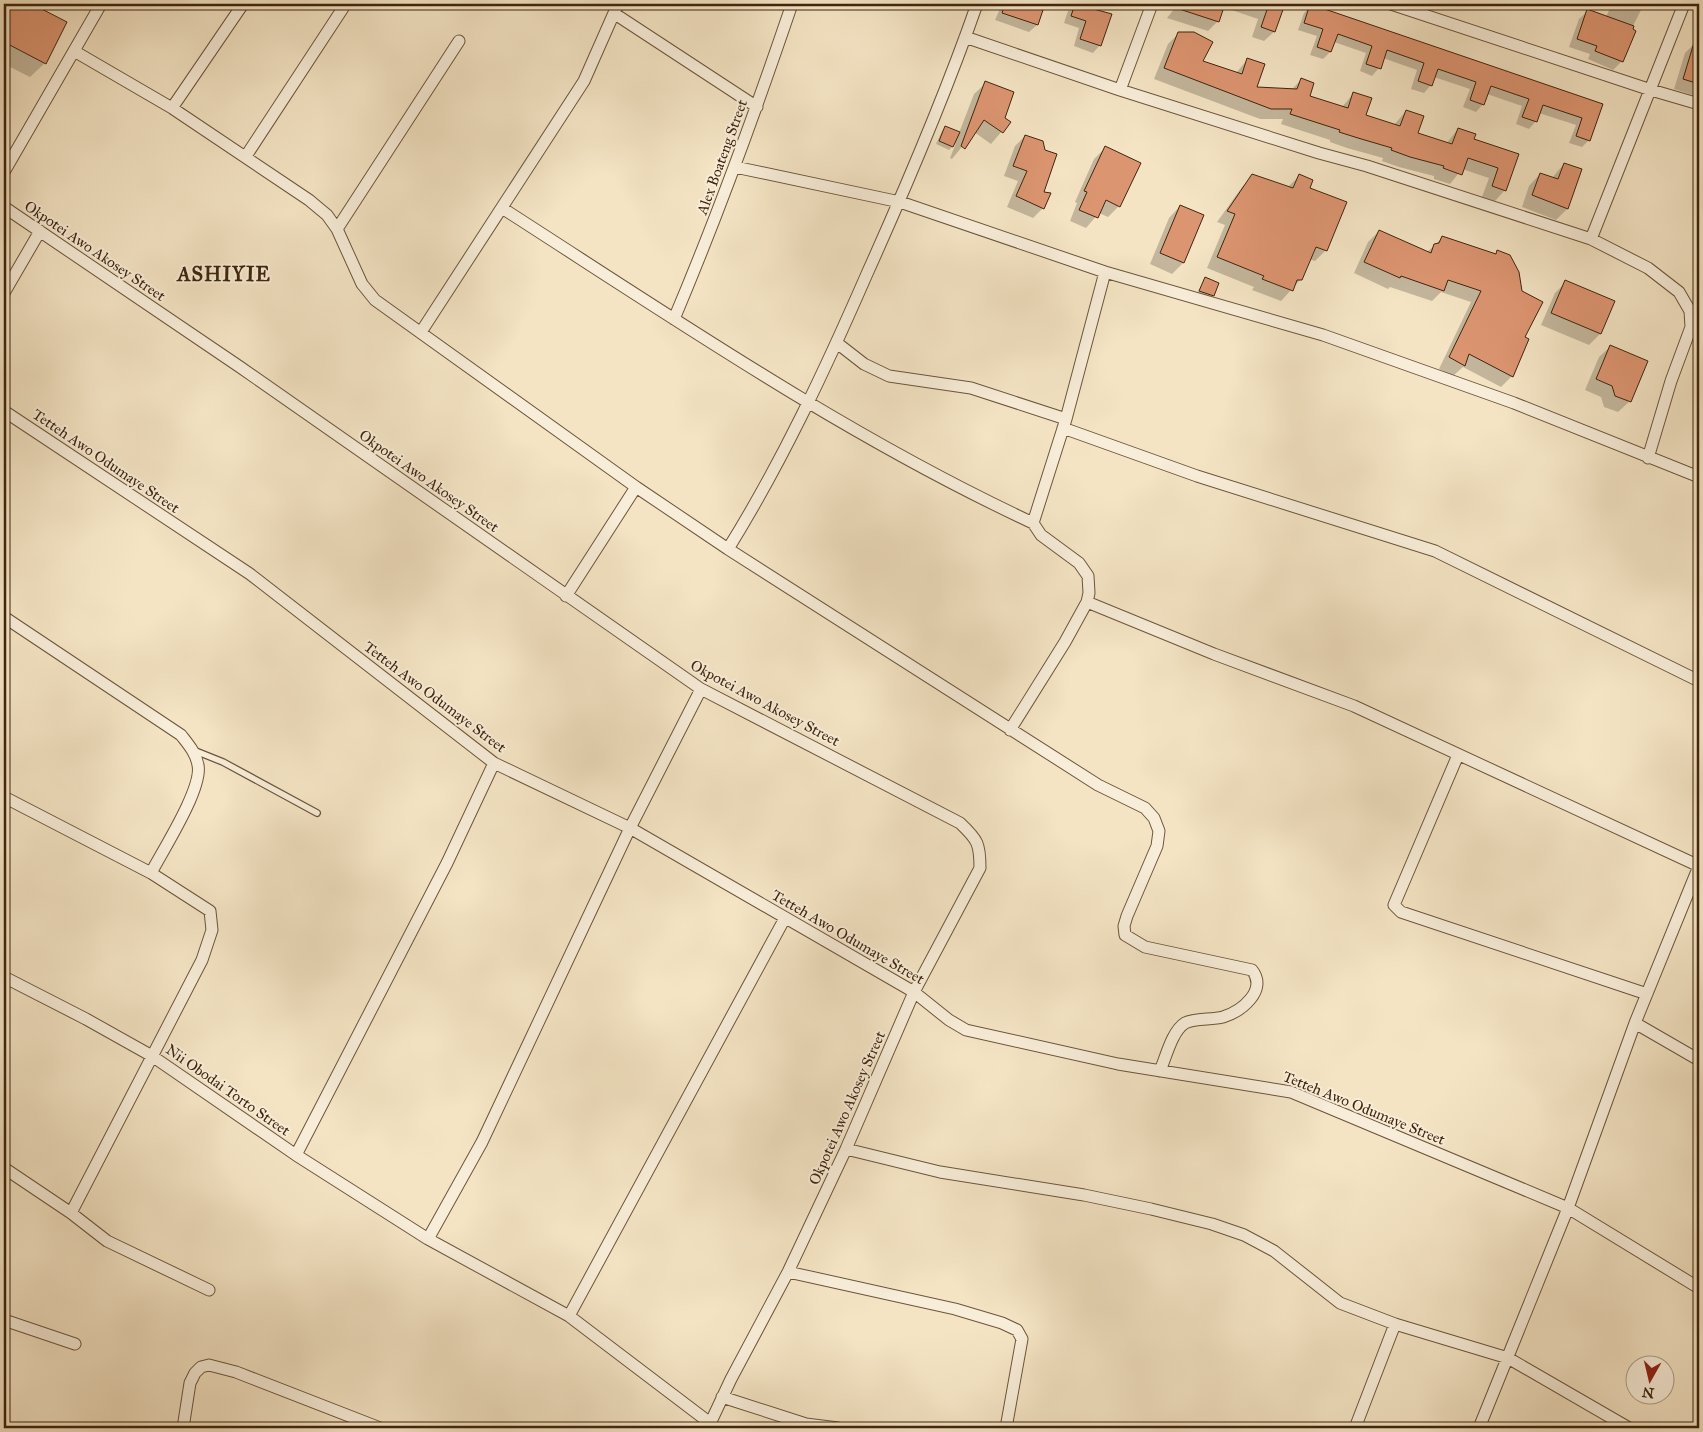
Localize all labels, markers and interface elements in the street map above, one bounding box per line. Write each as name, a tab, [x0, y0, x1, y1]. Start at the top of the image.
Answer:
street label: Alex Boateng Street	[692, 96, 751, 218]
street label: Okpotei Awo Akosey Street	[21, 197, 170, 305]
district label: ASHIYIE	[175, 262, 271, 286]
street label: Tetteh Awo Odumaye Street	[29, 405, 183, 517]
street label: Okpotei Awo Akosey Street	[356, 426, 503, 537]
street label: Tetteh Awo Odumaye Street	[360, 638, 510, 757]
street label: Okpotei Awo Akosey Street	[687, 656, 843, 750]
street label: Tetteh Awo Odumaye Street	[768, 886, 928, 988]
street label: Okpotei Awo Akosey Street	[805, 1028, 889, 1188]
street label: Nii Obodai Torto Street	[162, 1040, 294, 1140]
street label: Tetteh Awo Odumaye Street	[1280, 1067, 1448, 1149]
north arrow	[1626, 1354, 1676, 1404]
text: N	[1641, 1383, 1655, 1402]

